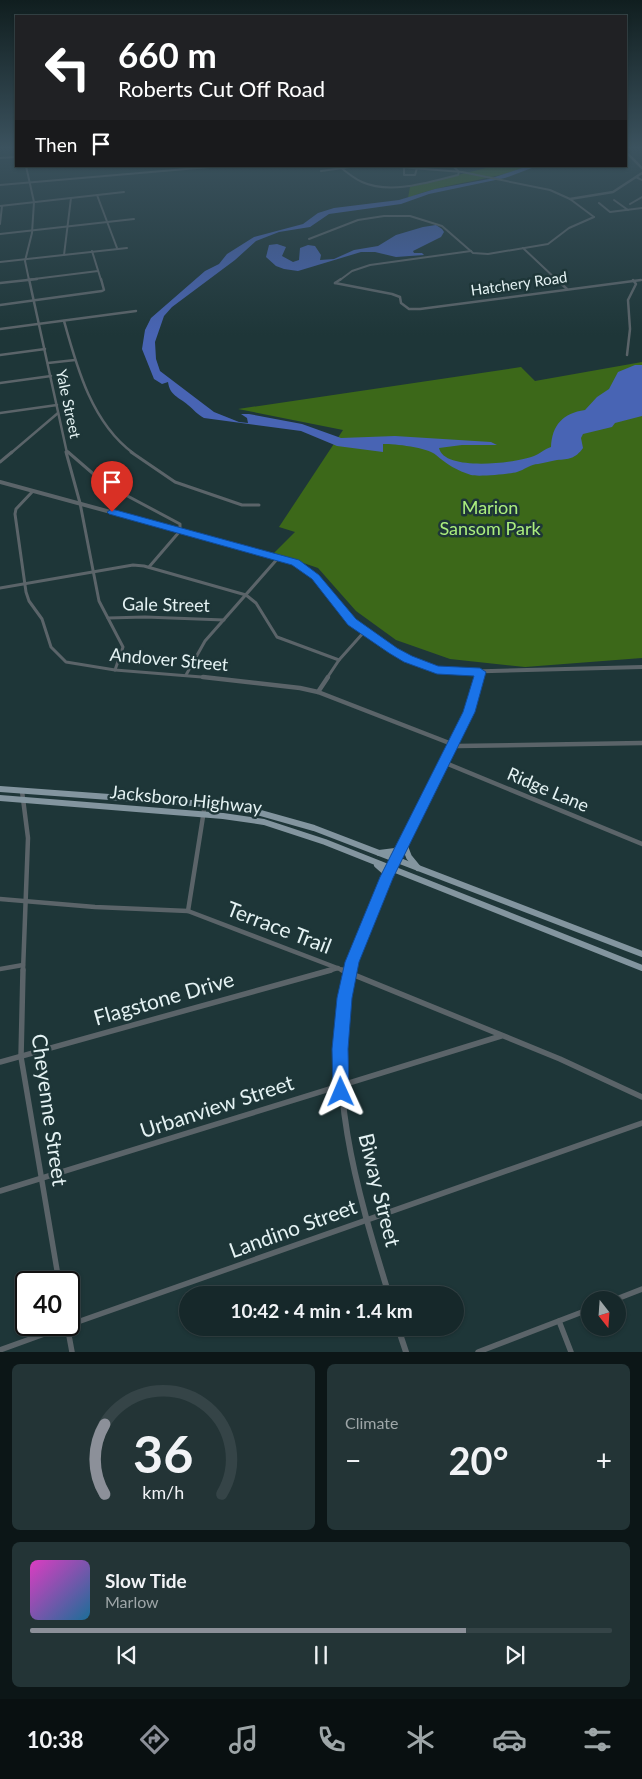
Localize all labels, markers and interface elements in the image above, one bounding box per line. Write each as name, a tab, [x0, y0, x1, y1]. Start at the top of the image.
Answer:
text: 660 m	[118, 33, 217, 75]
icon: left	[35, 35, 100, 100]
text: Roberts Cut Off Road	[118, 75, 325, 102]
icon: arrive	[87, 130, 115, 158]
text: Then	[35, 133, 77, 156]
street label: Hatchery Road	[469, 267, 568, 299]
street label: Yale Street	[53, 368, 85, 440]
pin	[91, 461, 133, 512]
icon: arrive	[98, 468, 126, 496]
park label: Marion Sansom Park	[439, 496, 541, 539]
street label: Gale Street	[122, 592, 211, 616]
street label: Andover Street	[109, 643, 230, 675]
street label: Ridge Lane	[504, 762, 593, 816]
street label: Jacksboro Highway	[109, 780, 264, 818]
street label: Terrace Trail	[224, 895, 335, 958]
street label: Flagstone Drive	[91, 966, 237, 1030]
street label: Cheyenne Street	[27, 1032, 74, 1188]
position arrow	[314, 1065, 366, 1117]
street label: Urbanview Street	[137, 1069, 297, 1142]
street label: Biway Street	[354, 1130, 407, 1249]
street label: Landino Street	[225, 1193, 360, 1262]
speed limit sign: 40	[15, 1271, 80, 1336]
north arrow	[581, 1291, 626, 1336]
map controls	[581, 1291, 626, 1336]
text: 10:42 · 4 min · 1.4 km	[230, 1299, 413, 1322]
text: Climate	[345, 1413, 398, 1432]
text: 36	[133, 1422, 194, 1484]
text: 20°	[449, 1437, 508, 1483]
text: −	[345, 1443, 361, 1477]
text: +	[596, 1443, 612, 1477]
text: km/h	[143, 1481, 184, 1503]
text: Slow Tide	[105, 1569, 187, 1592]
text: Marlow	[105, 1592, 159, 1611]
icon: previous	[113, 1641, 141, 1669]
icon: pause	[307, 1641, 335, 1669]
icon: next	[501, 1641, 529, 1669]
icon: directions	[137, 1722, 172, 1757]
icon: music	[226, 1722, 261, 1757]
icon: phone	[314, 1722, 349, 1757]
icon: climate	[403, 1722, 438, 1757]
icon: car	[492, 1722, 527, 1757]
icon: filters	[580, 1722, 615, 1757]
text: 10:38	[27, 1726, 84, 1753]

